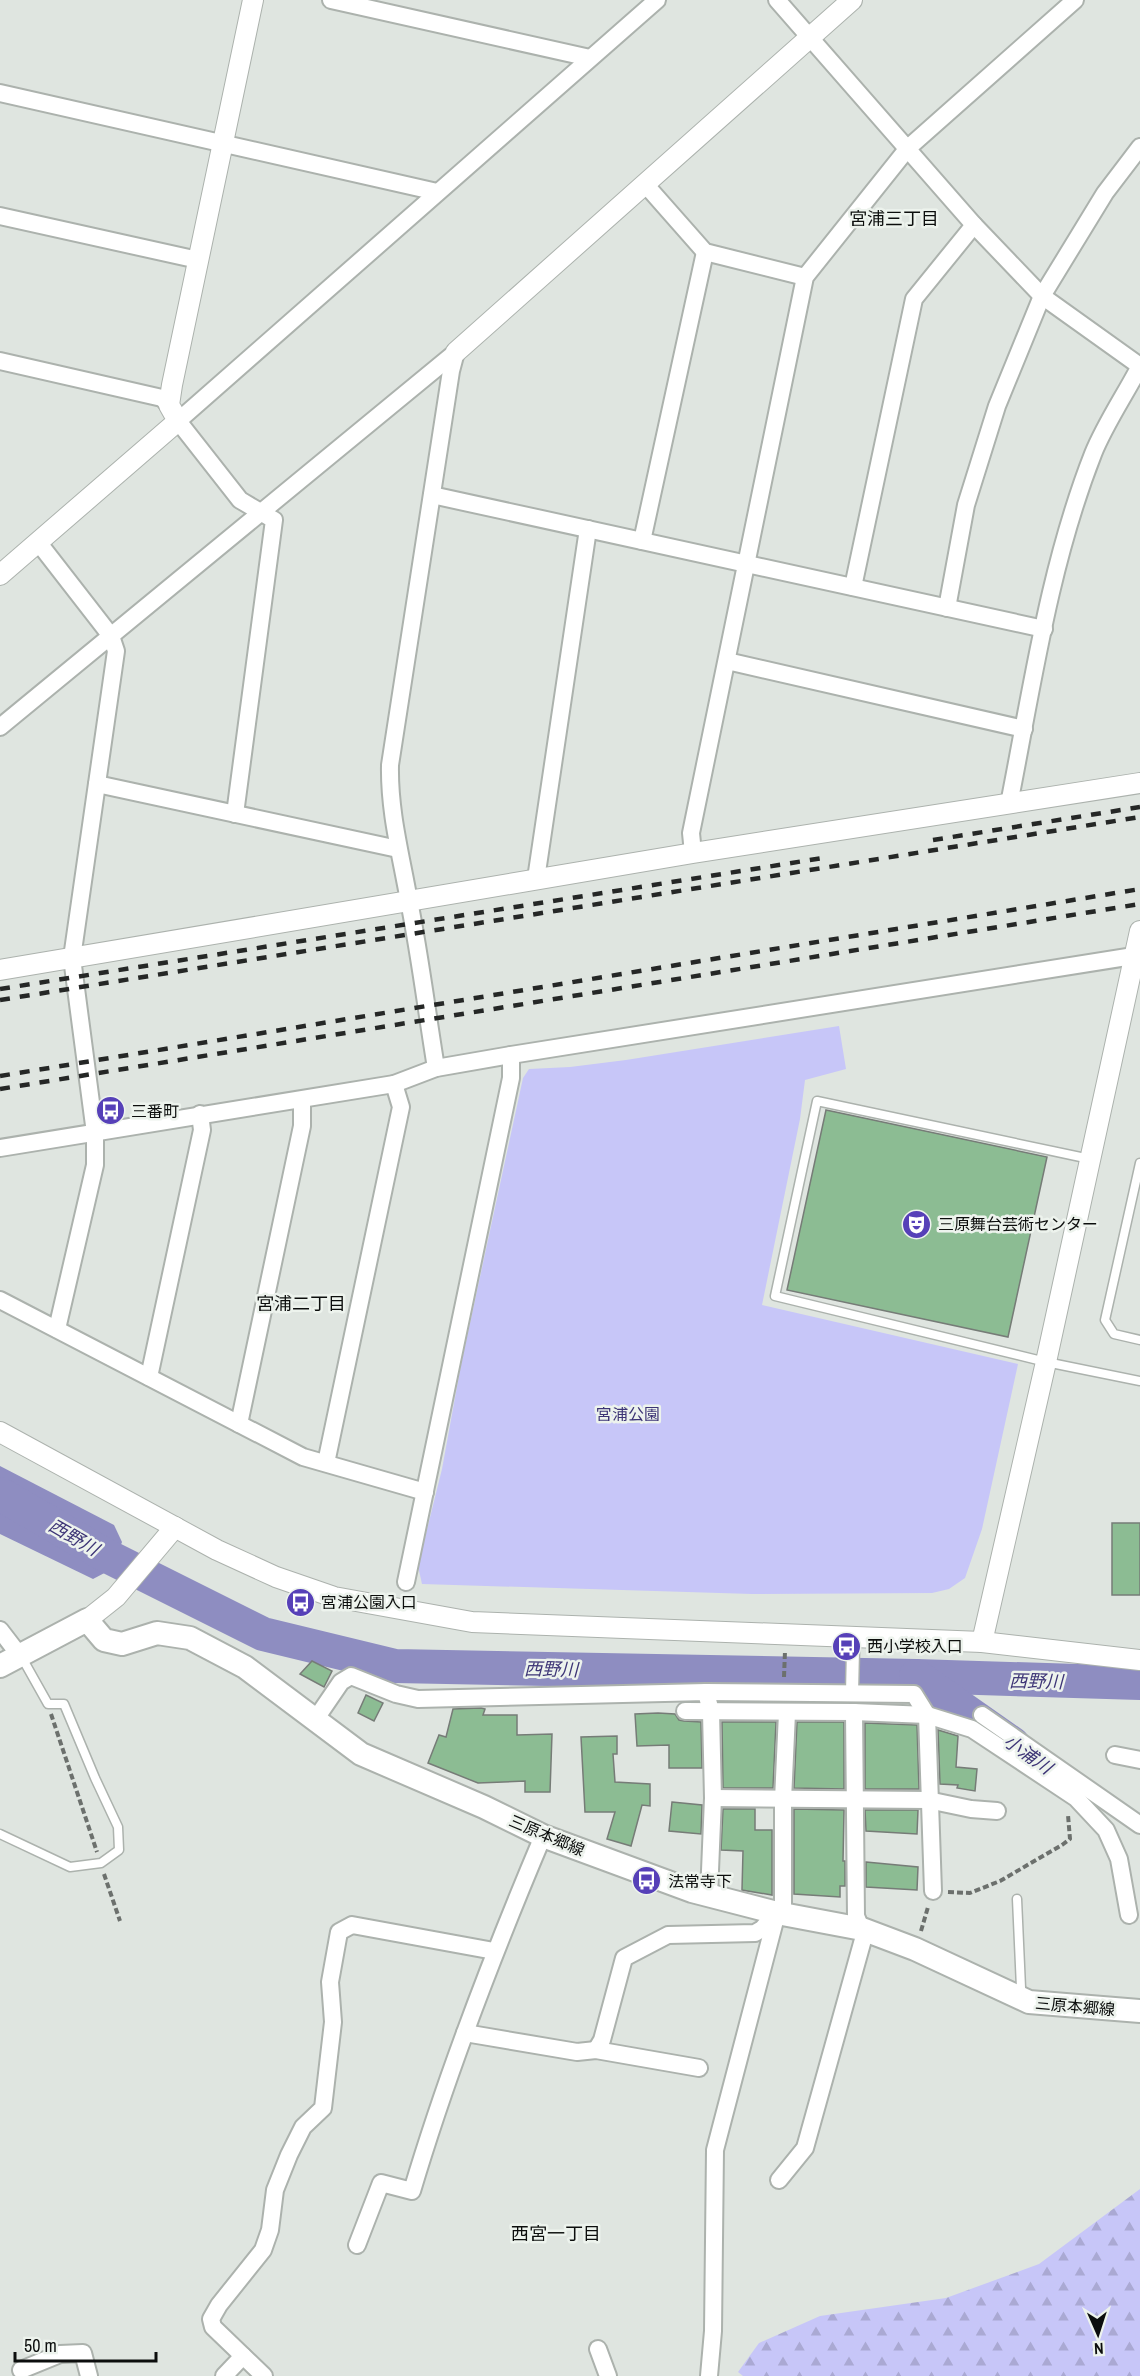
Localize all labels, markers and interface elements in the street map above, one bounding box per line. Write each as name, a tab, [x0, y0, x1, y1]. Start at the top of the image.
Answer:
district label: 宮浦三丁目	[849, 206, 939, 231]
bus stop icon: 三番町	[94, 1095, 126, 1127]
place label: 三番町	[131, 1100, 179, 1122]
theatre icon: 三原舞台芸術センター	[901, 1208, 933, 1240]
place label: 三原舞台芸術センター	[938, 1213, 1098, 1235]
district label: 宮浦二丁目	[256, 1291, 346, 1316]
park label: 宮浦公園	[596, 1403, 660, 1425]
water label: 西野川	[44, 1513, 105, 1562]
bus stop icon: 宮浦公園入口	[284, 1586, 316, 1618]
place label: 宮浦公園入口	[321, 1591, 417, 1613]
bus stop icon: 西小学校入口	[830, 1630, 862, 1662]
place label: 西小学校入口	[867, 1635, 963, 1657]
water label: 西野川	[524, 1656, 580, 1682]
water label: 西野川	[1009, 1668, 1065, 1694]
water label: 小浦川	[999, 1728, 1059, 1781]
street label: 三原本郷線	[506, 1809, 588, 1861]
bus stop icon: 法常寺下	[631, 1865, 663, 1897]
place label: 法常寺下	[668, 1870, 732, 1892]
street label: 三原本郷線	[1034, 1992, 1116, 2020]
district label: 西宮一丁目	[511, 2221, 601, 2246]
north arrow	[1068, 2304, 1128, 2364]
scale bar	[15, 2325, 156, 2363]
text: 50 m	[24, 2333, 57, 2358]
text: N	[1093, 2338, 1104, 2360]

